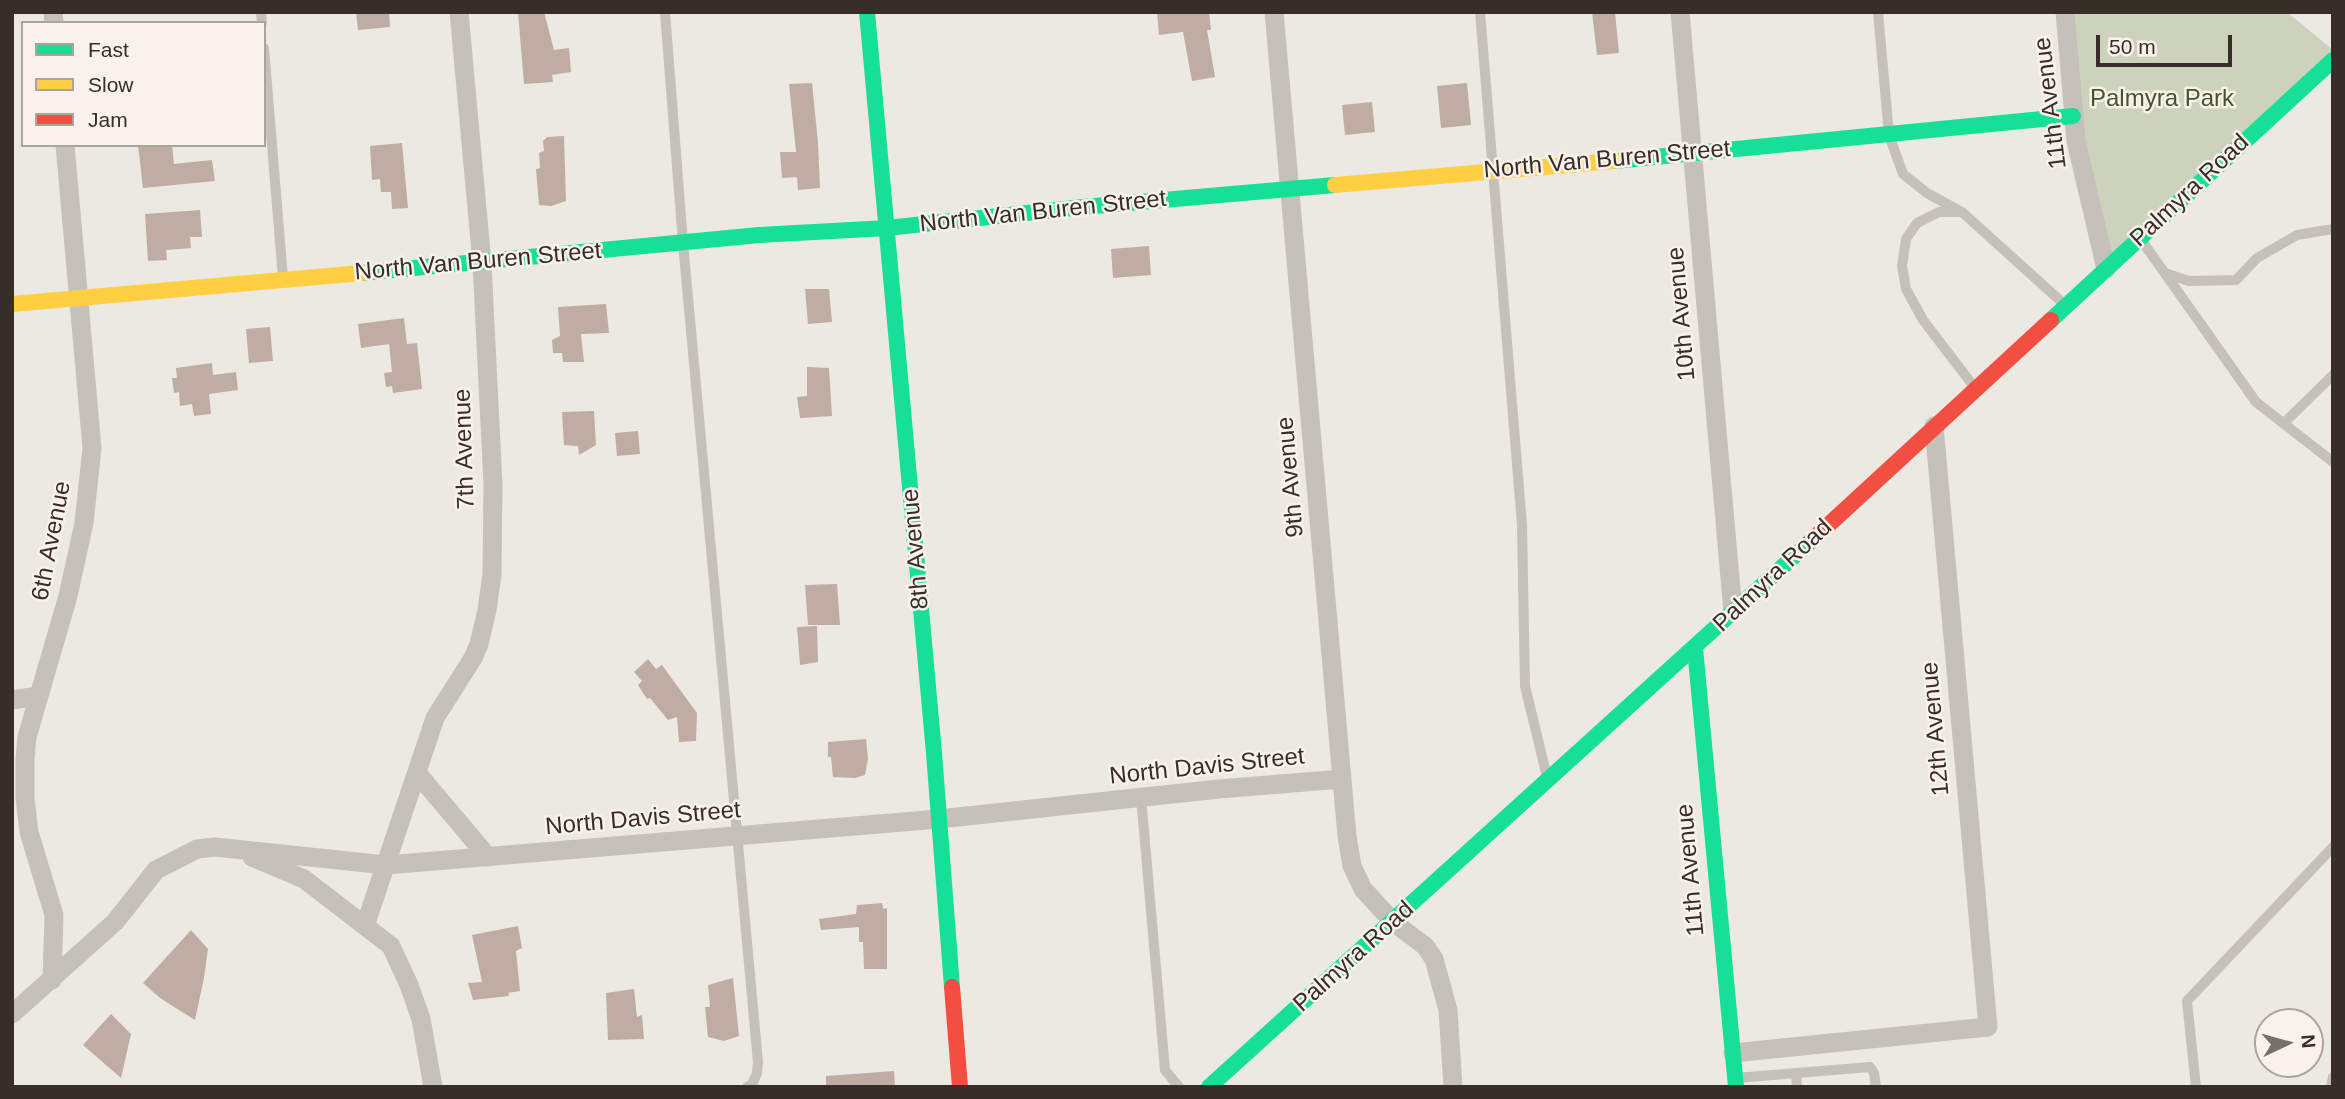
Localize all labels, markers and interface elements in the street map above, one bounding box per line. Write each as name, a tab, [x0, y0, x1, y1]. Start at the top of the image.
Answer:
legend	[21, 21, 266, 147]
scale bar	[2100, 21, 2236, 65]
street label: 11th Avenue	[2029, 35, 2073, 171]
text: 50 m	[2109, 35, 2156, 58]
text: Fast	[88, 38, 129, 61]
text: Slow	[88, 73, 134, 96]
park label: Palmyra Park	[2090, 85, 2234, 113]
text: Jam	[88, 108, 128, 131]
street label: Palmyra Road	[2125, 129, 2255, 253]
street label: North Van Buren Street	[1482, 135, 1732, 185]
street label: North Van Buren Street	[918, 185, 1168, 239]
street label: North Van Buren Street	[353, 237, 603, 287]
street label: 10th Avenue	[1662, 246, 1702, 382]
street label: 7th Avenue	[448, 388, 482, 510]
street label: 9th Avenue	[1271, 415, 1311, 539]
street label: 6th Avenue	[26, 479, 78, 603]
street label: 8th Avenue	[896, 487, 936, 611]
street label: Palmyra Road	[1708, 514, 1838, 638]
street label: 12th Avenue	[1916, 661, 1956, 797]
street label: North Davis Street	[1108, 742, 1306, 792]
street label: North Davis Street	[544, 796, 742, 842]
street label: 11th Avenue	[1671, 803, 1711, 937]
street label: Palmyra Road	[1288, 895, 1420, 1019]
north arrow	[2254, 1008, 2324, 1078]
text: N	[2297, 1034, 2319, 1049]

